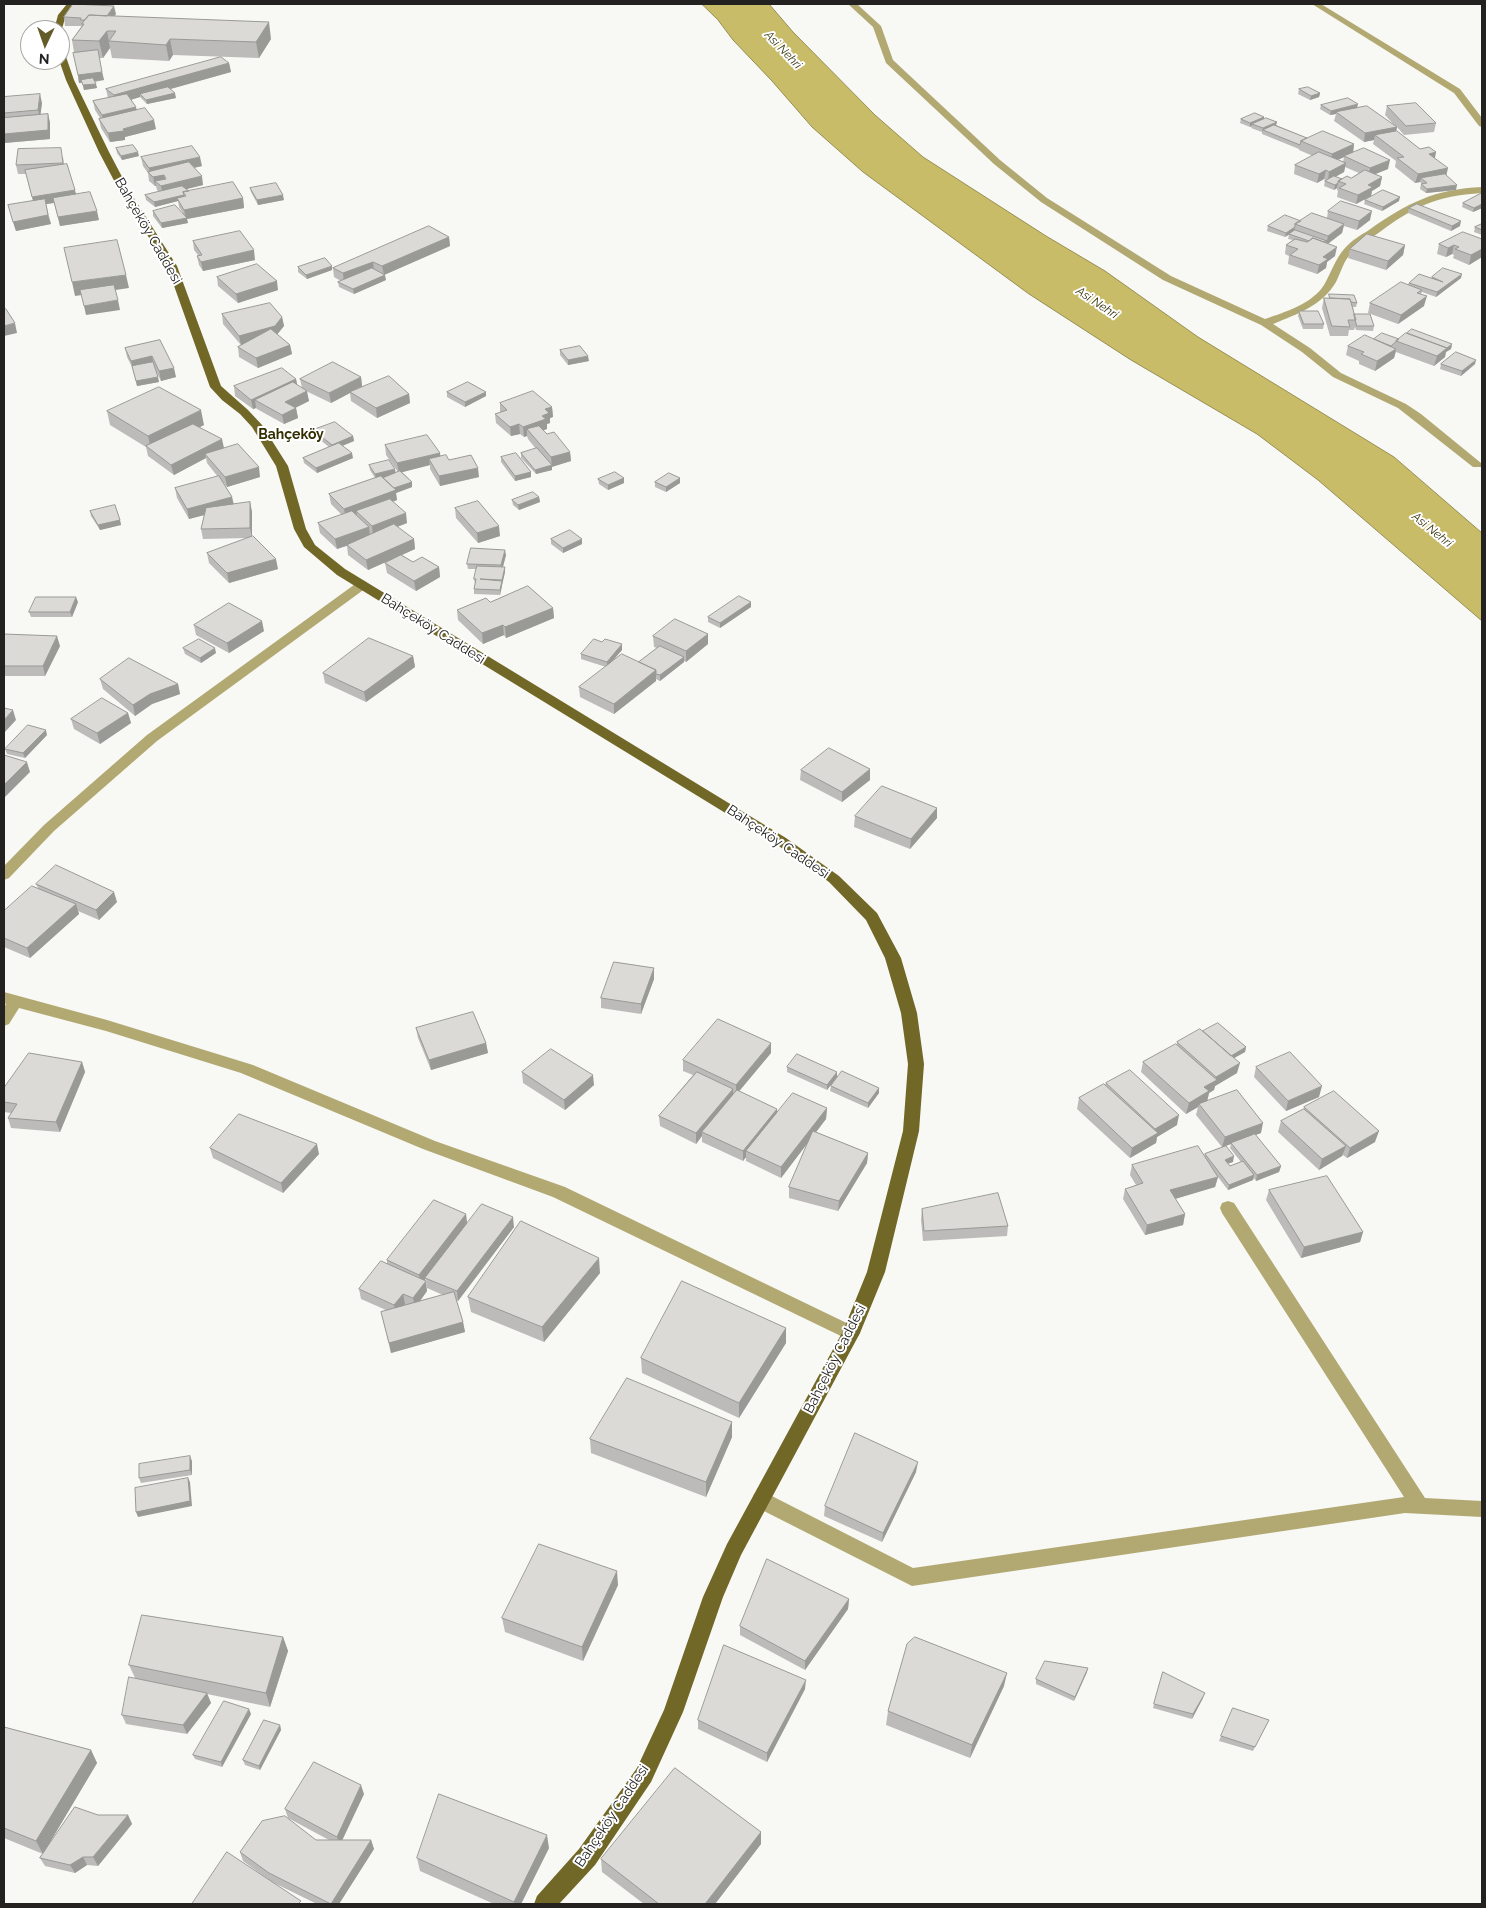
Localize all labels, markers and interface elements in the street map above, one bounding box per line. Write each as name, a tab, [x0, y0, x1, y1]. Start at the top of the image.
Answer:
north arrow	[20, 20, 70, 70]
water label: Asi Nehri	[761, 28, 805, 72]
text: N	[39, 51, 50, 67]
street label: Bahçeköy Caddesi	[111, 175, 185, 287]
water label: Asi Nehri	[1073, 284, 1121, 322]
district label: Bahçeköy	[258, 427, 324, 443]
water label: Asi Nehri	[1409, 509, 1455, 551]
street label: Bahçeköy Caddesi	[378, 590, 488, 668]
street label: Bahçeköy Caddesi	[724, 802, 832, 882]
street label: Bahçeköy Caddesi	[800, 1302, 870, 1416]
street label: Bahçeköy Caddesi	[572, 1762, 652, 1870]

